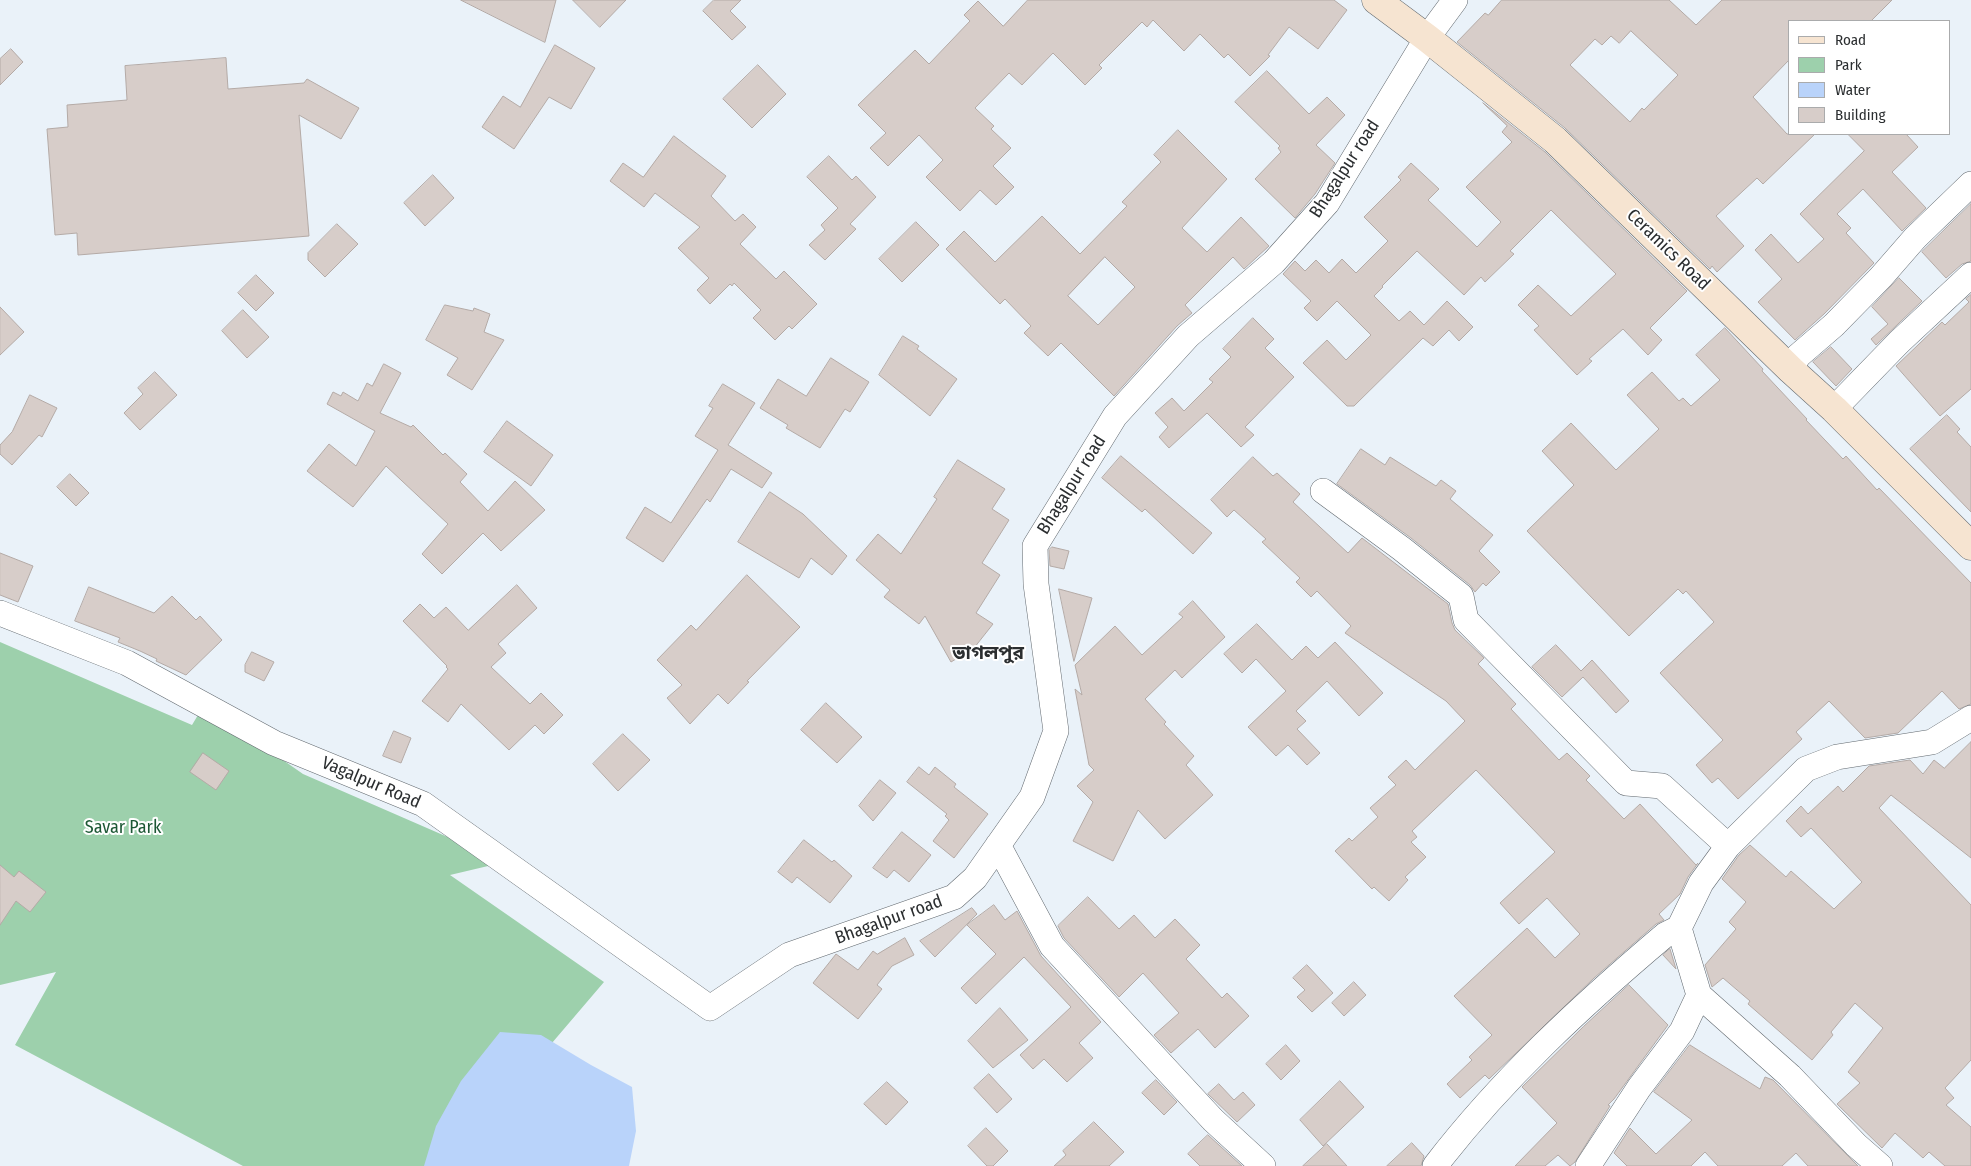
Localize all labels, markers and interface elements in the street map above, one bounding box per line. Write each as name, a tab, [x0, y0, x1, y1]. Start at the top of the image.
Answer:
legend	[1788, 20, 1951, 135]
text: Road	[1835, 31, 1866, 49]
text: Park	[1835, 56, 1862, 74]
text: Water	[1835, 81, 1870, 99]
text: Building	[1835, 106, 1886, 124]
street label: Bhagalpur road	[1305, 116, 1385, 222]
street label: Ceramics Road	[1622, 205, 1714, 295]
street label: Bhagalpur road	[1033, 432, 1111, 538]
district label: ভাগলপুর	[952, 643, 1024, 665]
street label: Vagalpur Road	[318, 752, 424, 814]
park label: Savar Park	[85, 817, 161, 839]
street label: Bhagalpur road	[832, 891, 946, 949]

